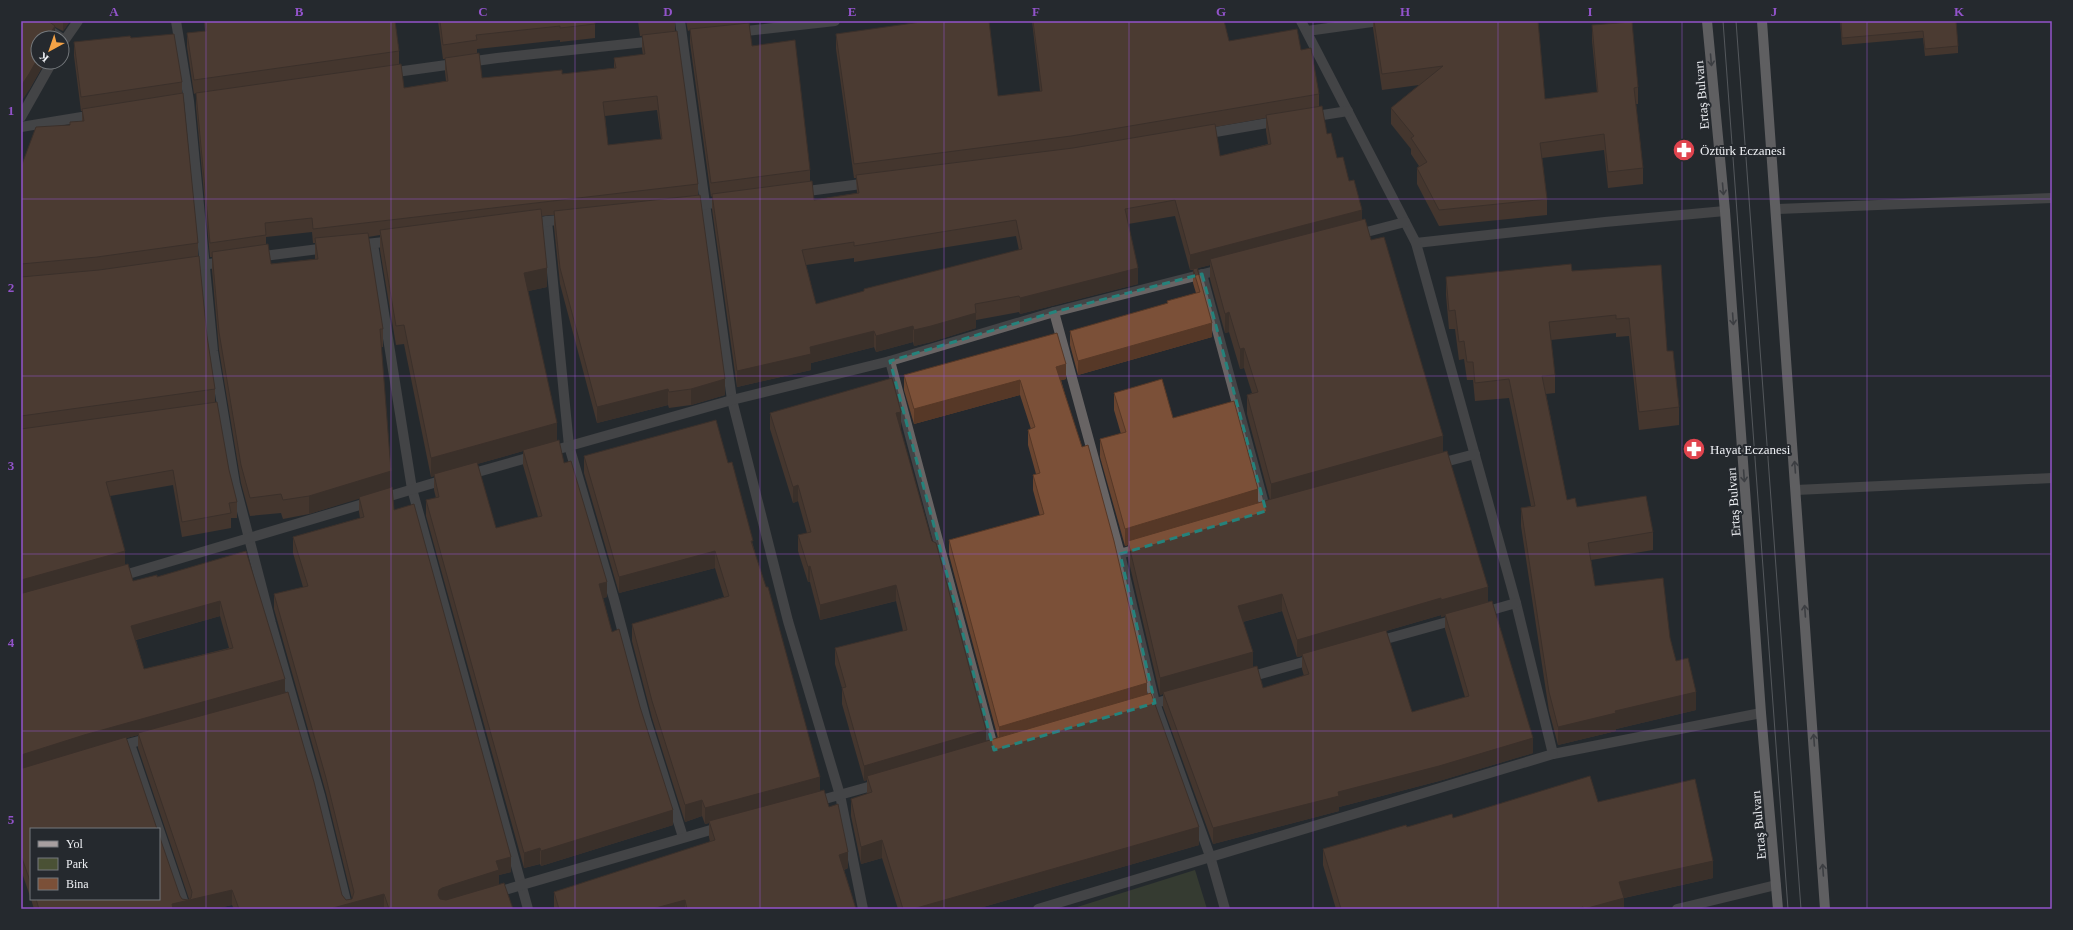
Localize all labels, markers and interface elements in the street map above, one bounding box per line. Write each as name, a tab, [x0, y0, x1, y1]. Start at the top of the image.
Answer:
text: A	[109, 4, 119, 19]
text: B	[295, 4, 304, 19]
text: C	[478, 4, 488, 19]
text: D	[663, 4, 673, 19]
text: E	[848, 4, 856, 19]
text: F	[1032, 4, 1040, 19]
text: G	[1216, 4, 1226, 19]
text: H	[1400, 4, 1410, 19]
text: I	[1587, 4, 1593, 19]
text: J	[1771, 4, 1778, 19]
text: K	[1954, 4, 1965, 19]
north arrow	[30, 30, 70, 70]
text: K	[36, 50, 51, 65]
one-way arrow	[1707, 53, 1714, 66]
street label: Ertaş Bulvarı	[1691, 60, 1712, 130]
text: 1	[8, 103, 14, 118]
pharmacy icon: Öztürk Eczanesi	[1671, 137, 1697, 163]
place label: Öztürk Eczanesi	[1700, 143, 1786, 158]
one-way arrow	[1719, 182, 1727, 195]
text: 2	[8, 280, 14, 295]
one-way arrow	[1729, 312, 1736, 325]
pharmacy icon: Hayat Eczanesi	[1681, 436, 1707, 462]
place label: Hayat Eczanesi	[1710, 442, 1791, 457]
text: 3	[8, 458, 15, 473]
one-way arrow	[1791, 461, 1798, 474]
street label: Ertaş Bulvarı	[1724, 467, 1743, 537]
one-way arrow	[1741, 469, 1748, 482]
one-way arrow	[1801, 605, 1808, 618]
text: 4	[8, 635, 15, 650]
one-way arrow	[1810, 734, 1817, 747]
street label: Ertaş Bulvarı	[1748, 790, 1769, 860]
text: 5	[8, 812, 15, 827]
legend	[30, 828, 160, 900]
text: Yol	[66, 837, 83, 851]
text: Park	[66, 857, 88, 871]
one-way arrow	[1819, 864, 1826, 877]
text: Bina	[66, 877, 89, 891]

